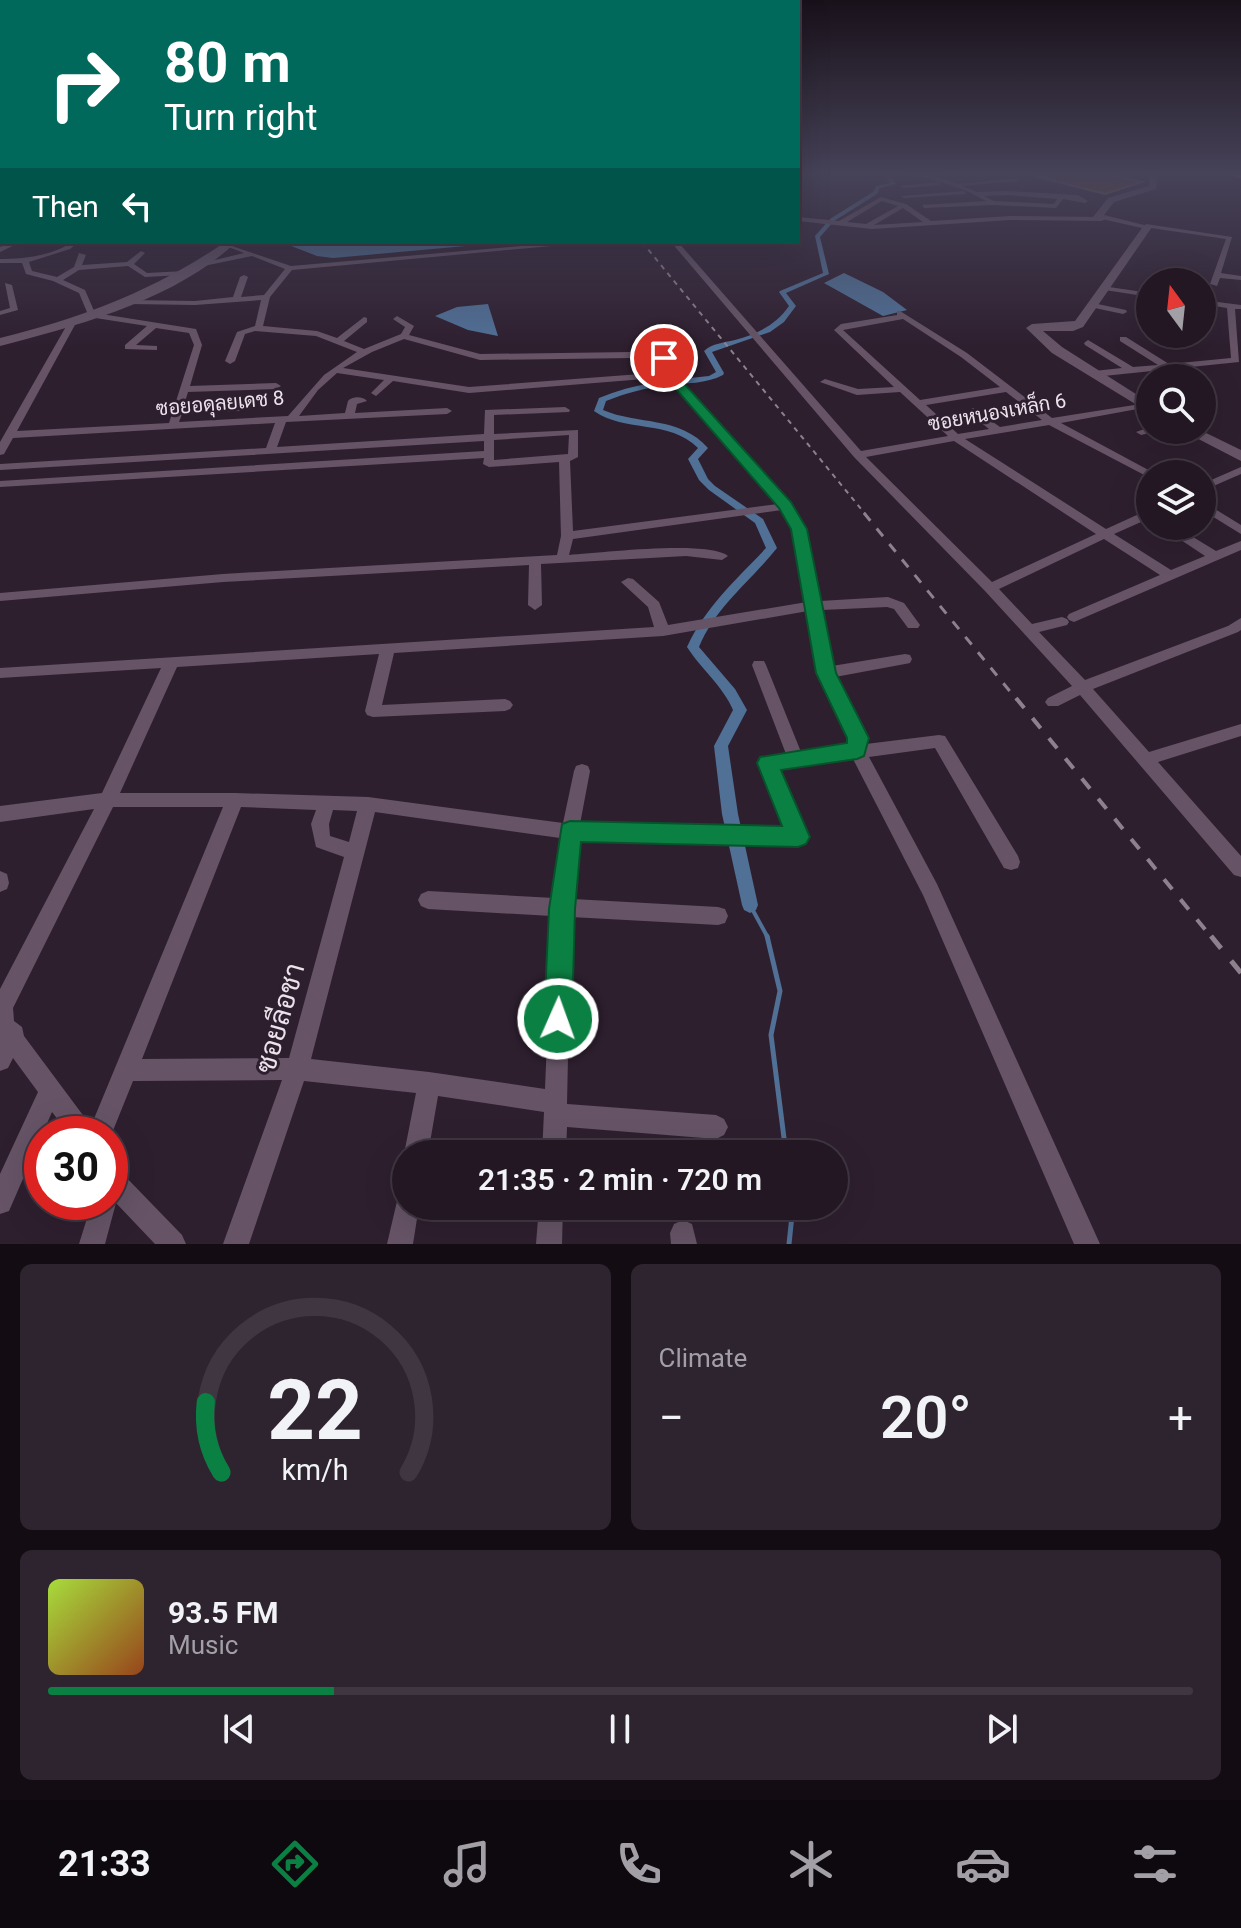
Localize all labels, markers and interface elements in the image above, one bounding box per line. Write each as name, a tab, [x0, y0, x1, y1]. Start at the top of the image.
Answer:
text: 80 m	[164, 30, 291, 96]
icon: right	[32, 32, 136, 136]
text: Turn right	[164, 97, 317, 139]
icon: left	[115, 184, 159, 228]
text: Then	[32, 189, 99, 224]
north arrow	[1136, 268, 1216, 348]
map controls	[1136, 268, 1216, 540]
pin	[630, 324, 698, 392]
icon: arrive	[642, 336, 686, 380]
button: search	[1136, 364, 1216, 444]
street label: ซอยอดุลยเดช 8	[155, 385, 285, 423]
street label: ซอยหนองเหล็ก 6	[925, 385, 1068, 436]
button: layers	[1136, 460, 1216, 540]
street label: ซอยลือชา	[247, 959, 311, 1077]
position arrow	[516, 977, 600, 1061]
speed limit sign: 30	[24, 1116, 128, 1220]
text: 21:35 · 2 min · 720 m	[478, 1162, 762, 1197]
text: Climate	[659, 1343, 747, 1373]
text: 22	[268, 1362, 363, 1459]
text: 20°	[880, 1382, 972, 1453]
text: −	[659, 1392, 684, 1444]
text: +	[1168, 1392, 1193, 1444]
text: km/h	[282, 1453, 349, 1487]
text: 93.5 FM	[168, 1595, 279, 1630]
text: Music	[168, 1630, 238, 1660]
icon: previous	[217, 1707, 261, 1751]
icon: pause	[598, 1707, 642, 1751]
icon: next	[980, 1707, 1024, 1751]
icon: directions	[267, 1836, 323, 1892]
icon: music	[439, 1836, 495, 1892]
icon: phone	[611, 1836, 667, 1892]
icon: climate	[783, 1836, 839, 1892]
icon: car	[955, 1836, 1011, 1892]
icon: filters	[1127, 1836, 1183, 1892]
text: 21:33	[58, 1843, 151, 1885]

